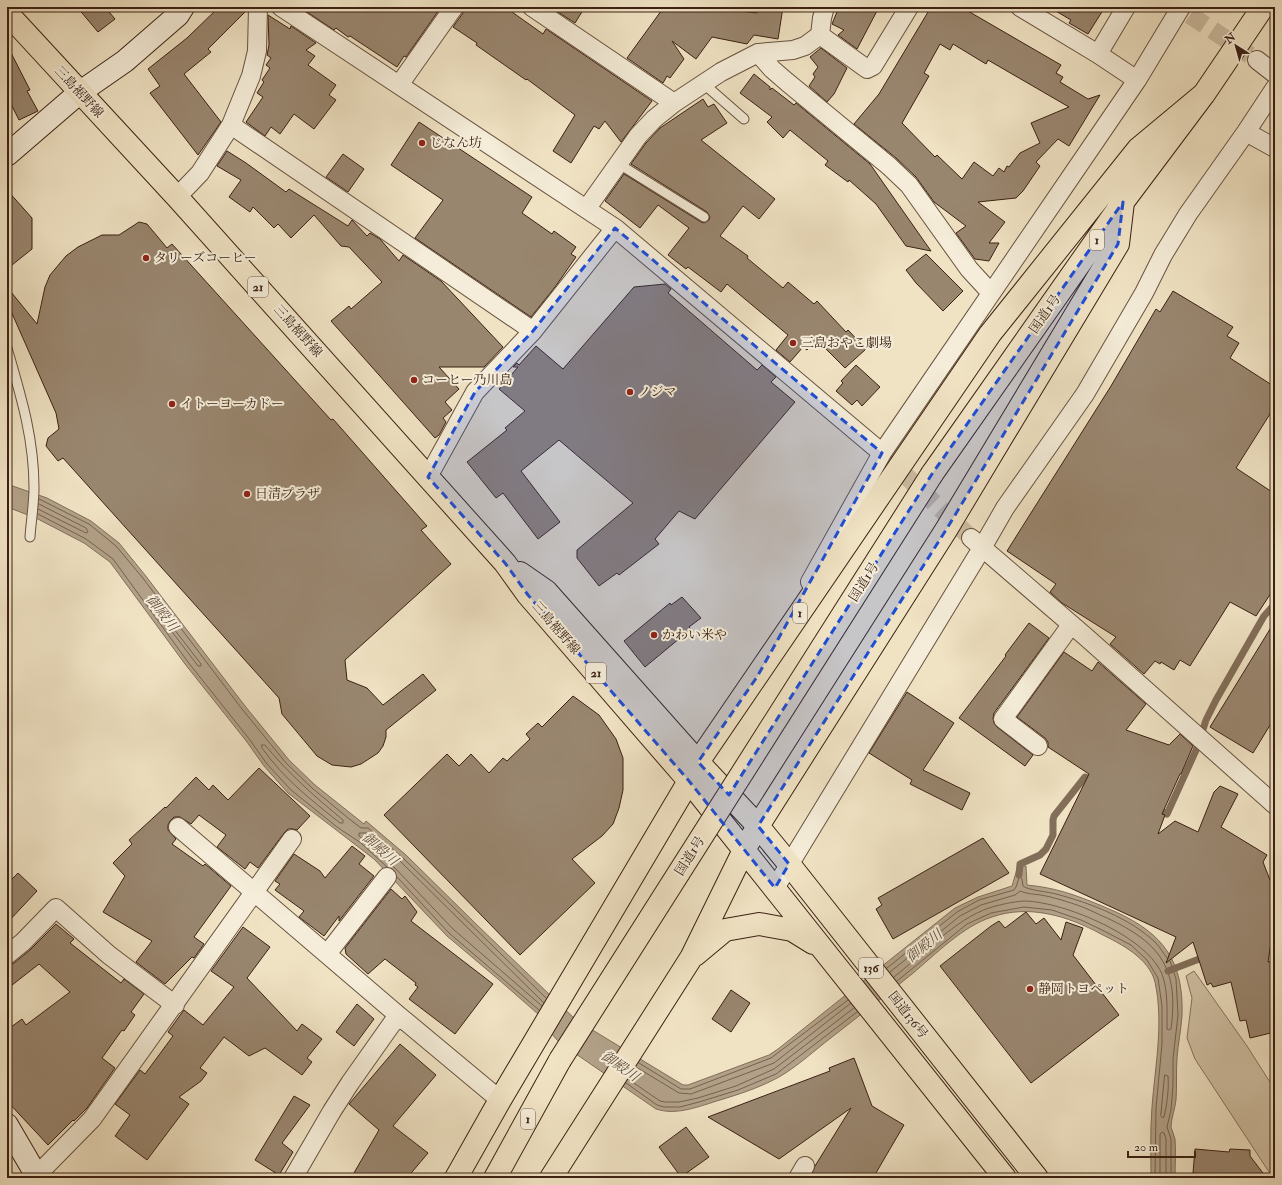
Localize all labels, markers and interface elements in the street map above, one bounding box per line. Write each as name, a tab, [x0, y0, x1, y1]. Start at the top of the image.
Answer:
north arrow	[1216, 26, 1256, 66]
text: N	[1222, 30, 1239, 47]
street label: 三島裾野線	[51, 63, 107, 121]
place label: じなん坊	[430, 135, 482, 151]
marker: じなん坊	[417, 138, 427, 148]
road number: 1	[1090, 230, 1104, 250]
place label: タリーズコーヒー	[154, 250, 257, 266]
marker: タリーズコーヒー	[141, 253, 151, 263]
road number: 21	[248, 277, 268, 297]
street label: 国道1号	[1026, 292, 1064, 336]
street label: 三島裾野線	[270, 301, 326, 361]
place label: 三島おやこ劇場	[801, 335, 892, 351]
marker: 三島おやこ劇場	[788, 338, 798, 348]
place label: コーヒー乃川島	[422, 372, 512, 388]
marker: コーヒー乃川島	[409, 375, 419, 385]
place label: ノジマ	[638, 384, 676, 400]
marker: ノジマ	[625, 387, 635, 397]
place label: イトーヨーカドー	[180, 396, 284, 412]
marker: イトーヨーカドー	[167, 399, 177, 409]
place label: 日清プラザ	[255, 486, 320, 502]
marker: 日清プラザ	[242, 489, 252, 499]
street label: 国道1号	[846, 559, 882, 605]
water label: 御殿川	[142, 591, 183, 636]
street label: 三島裾野線	[529, 598, 583, 658]
road number: 1	[793, 603, 807, 623]
place label: かわい米や	[662, 627, 727, 643]
marker: かわい米や	[649, 630, 659, 640]
road number: 21	[586, 663, 606, 683]
water label: 御殿川	[359, 829, 403, 871]
street label: 国道1号	[672, 833, 708, 879]
water label: 御殿川	[902, 925, 947, 966]
road number: 136	[859, 958, 883, 978]
place label: 静岡トヨペット	[1038, 981, 1129, 997]
marker: 静岡トヨペット	[1025, 984, 1035, 994]
street label: 国道136号	[885, 988, 931, 1042]
water label: 御殿川	[598, 1047, 644, 1086]
road number: 1	[521, 1109, 535, 1129]
scale bar	[1128, 1133, 1195, 1159]
text: 20 m	[1134, 1140, 1159, 1155]

